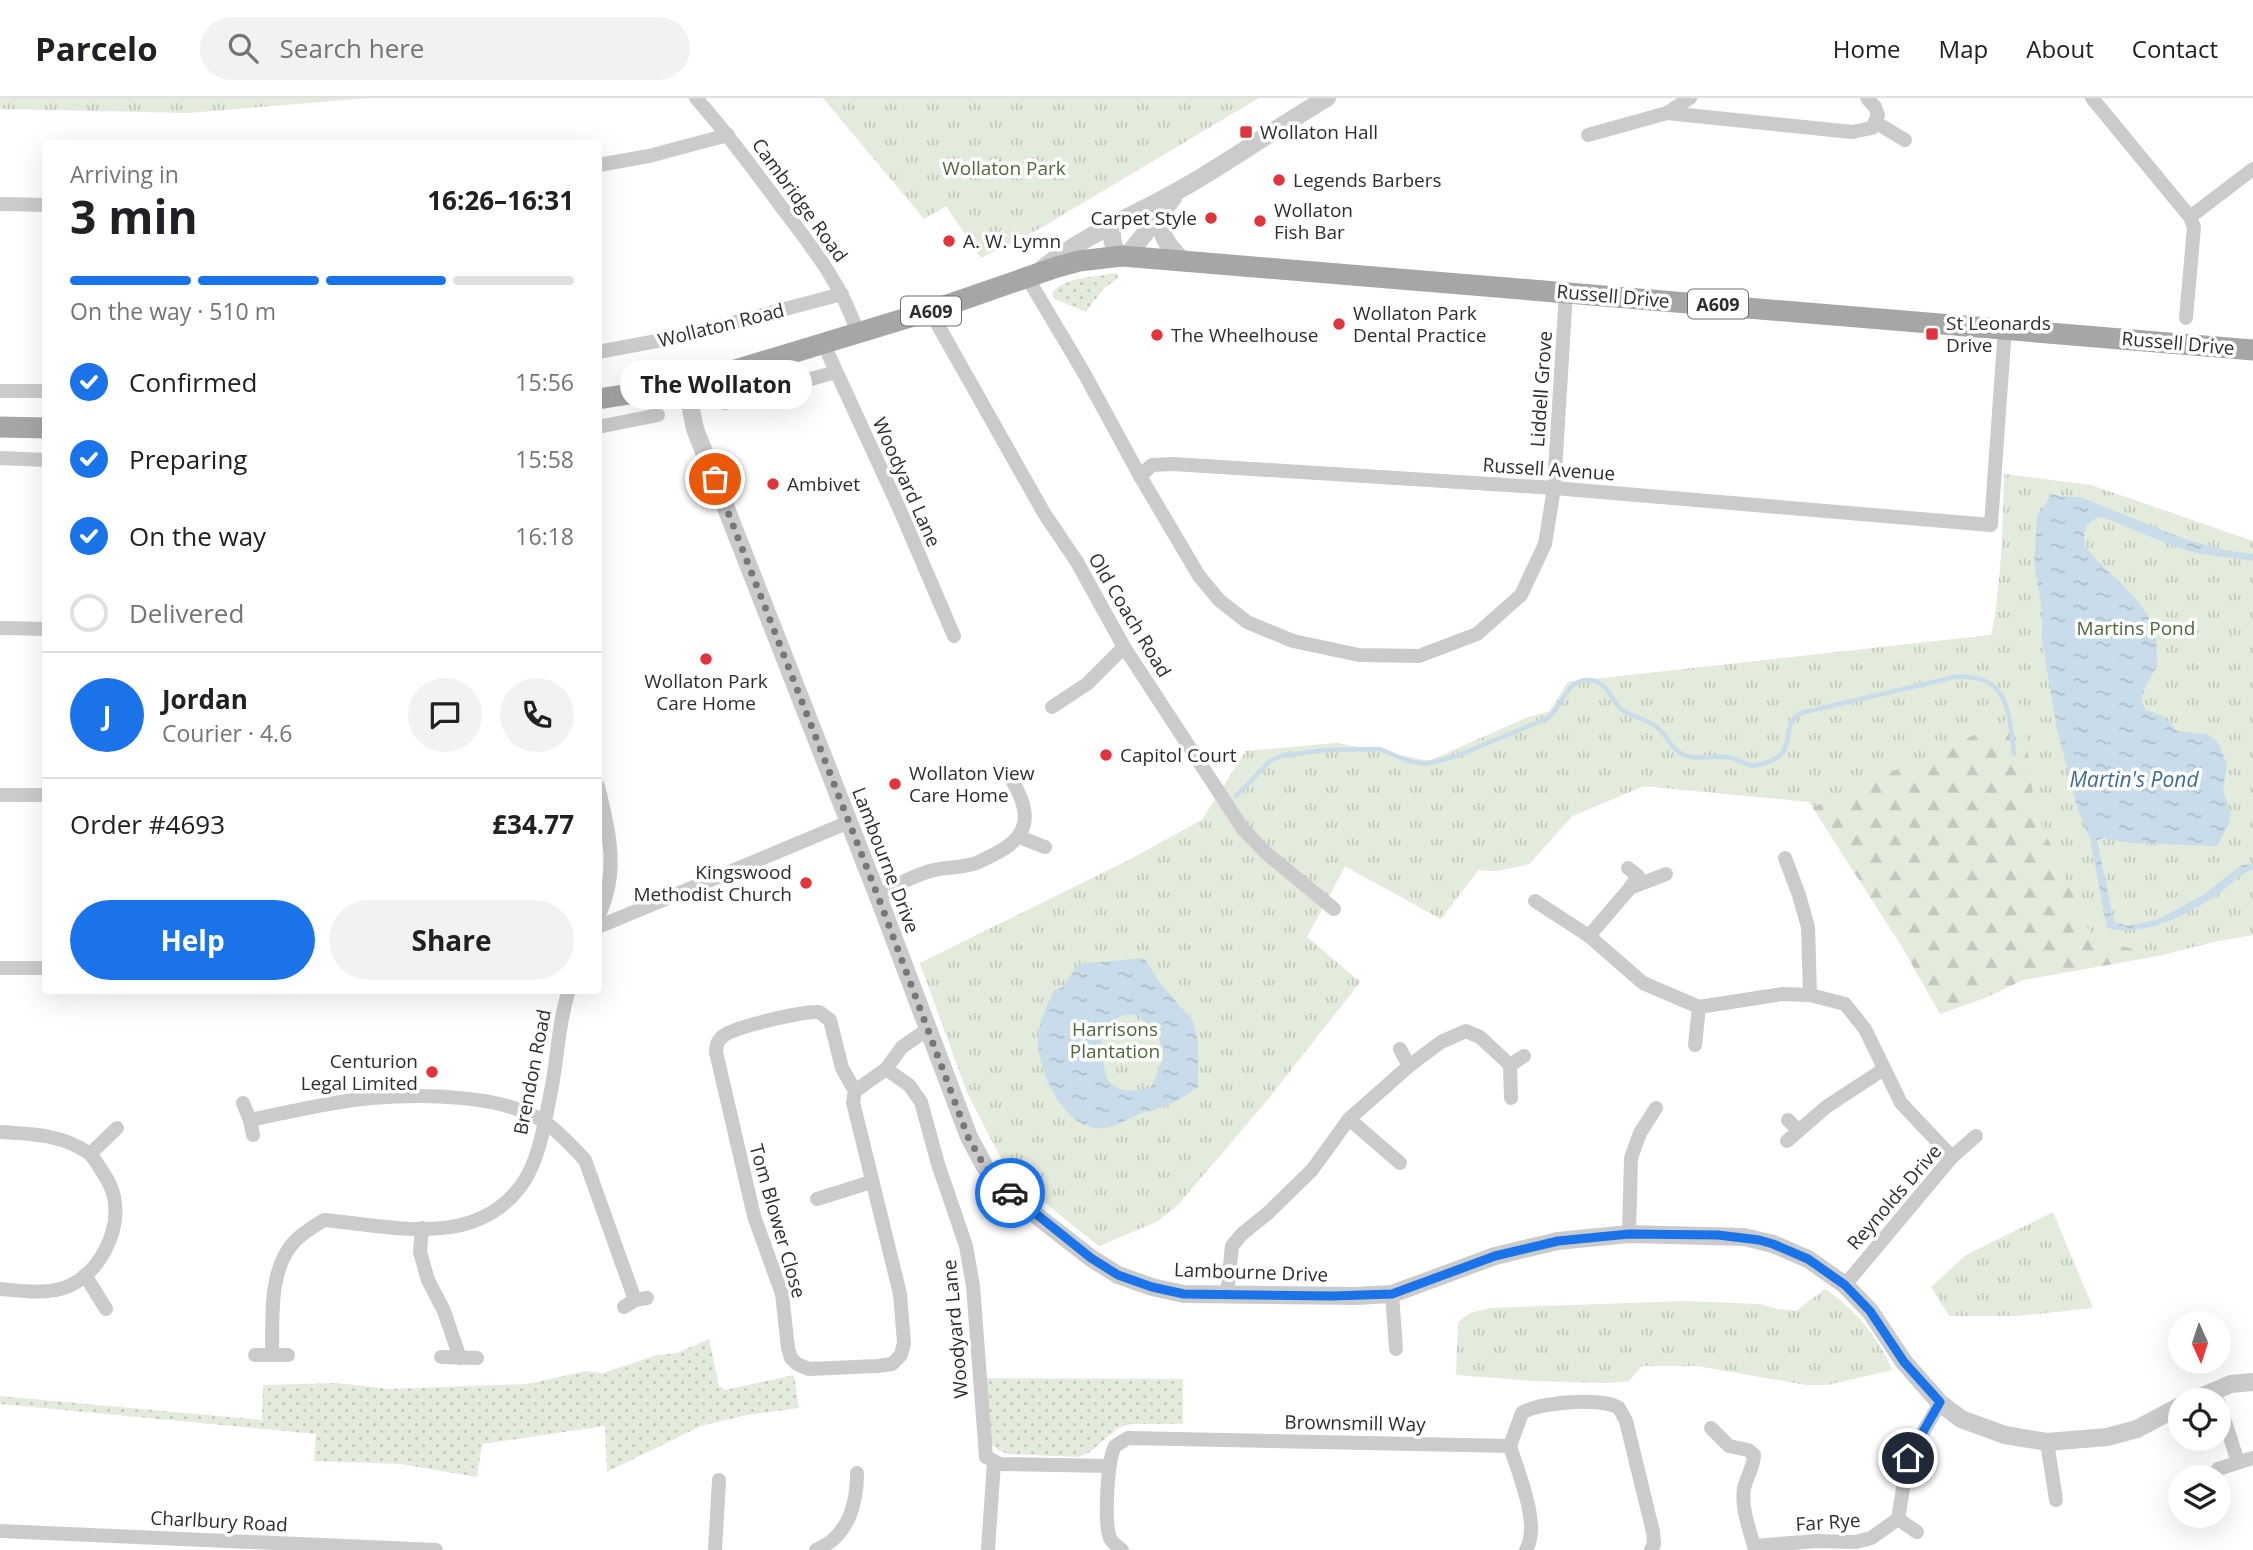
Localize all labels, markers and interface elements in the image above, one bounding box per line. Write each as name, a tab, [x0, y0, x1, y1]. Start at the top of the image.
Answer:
search box	[200, 17, 690, 80]
text: Parcelo	[35, 26, 158, 71]
icon: search	[224, 29, 262, 67]
text: Search here	[280, 30, 424, 66]
text: Home	[1833, 32, 1901, 65]
text: Map	[1939, 32, 1988, 65]
text: About	[2026, 32, 2094, 65]
text: Contact	[2132, 32, 2218, 65]
place label: Wollaton Hall	[1260, 119, 1378, 145]
marker: Wollaton Hall	[1238, 124, 1254, 140]
street label: Cambridge Road	[746, 133, 854, 267]
park label: Wollaton Park	[942, 155, 1066, 181]
text: Arriving in	[70, 158, 179, 190]
place label: Legends Barbers	[1293, 167, 1442, 193]
marker: Legends Barbers	[1271, 172, 1287, 188]
text: 16:26–16:31	[427, 182, 574, 218]
text: 3 min	[70, 185, 198, 247]
place label: Wollaton Fish Bar	[1274, 197, 1353, 245]
place label: Carpet Style	[1091, 205, 1197, 231]
marker: Carpet Style	[1203, 210, 1219, 226]
marker: Wollaton Fish Bar	[1252, 213, 1268, 229]
place label: A. W. Lymn	[963, 228, 1061, 254]
marker: A. W. Lymn	[941, 233, 957, 249]
street label: Russell Drive	[1555, 278, 1671, 314]
road number: A609	[1688, 289, 1748, 318]
text: On the way · 510 m	[70, 295, 276, 327]
road number: A609	[901, 296, 961, 326]
street label: Wollaton Road	[655, 297, 787, 353]
place label: Wollaton Park Dental Practice	[1353, 300, 1486, 348]
place label: St Leonards Drive	[1946, 310, 2051, 358]
marker: Wollaton Park Dental Practice	[1331, 316, 1347, 332]
place label: The Wheelhouse	[1171, 322, 1319, 348]
street label: Russell Drive	[2120, 325, 2236, 361]
marker: St Leonards Drive	[1924, 326, 1940, 342]
marker: The Wheelhouse	[1149, 327, 1165, 343]
street label: Liddell Grove	[1524, 330, 1558, 448]
callout: The Wollaton	[619, 360, 811, 409]
icon: check	[70, 363, 108, 401]
text: Confirmed	[129, 364, 257, 400]
text: 15:56	[515, 366, 574, 398]
text: The Wollaton	[640, 368, 792, 400]
street label: Woodyard Lane	[867, 413, 947, 551]
icon: check	[70, 440, 108, 478]
text: Preparing	[129, 441, 247, 477]
text: 15:58	[515, 443, 574, 475]
pin	[685, 449, 745, 509]
street label: Russell Avenue	[1482, 451, 1616, 487]
icon: bag	[696, 460, 734, 498]
place label: Ambivet	[787, 471, 860, 497]
marker: Ambivet	[765, 476, 781, 492]
icon: check	[70, 517, 108, 555]
text: On the way	[129, 518, 266, 554]
text: 16:18	[515, 520, 574, 552]
street label: Old Coach Road	[1083, 548, 1177, 682]
text: Delivered	[129, 595, 244, 631]
park label: Martins Pond	[2077, 615, 2195, 641]
marker: Wollaton Park Care Home	[698, 651, 714, 667]
place label: Wollaton Park Care Home	[644, 668, 768, 716]
button: chat	[408, 678, 482, 752]
button: phone	[500, 678, 574, 752]
text: Jordan	[162, 681, 248, 717]
text: J	[103, 697, 111, 733]
text: Courier · 4.6	[162, 717, 292, 749]
place label: Capitol Court	[1120, 742, 1237, 768]
marker: Capitol Court	[1098, 747, 1114, 763]
place label: Wollaton View Care Home	[909, 760, 1035, 808]
water label: Martin's Pond	[2069, 765, 2199, 793]
marker: Wollaton View Care Home	[887, 776, 903, 792]
street label: Lambourne Drive	[846, 783, 926, 937]
text: Order #4693	[70, 806, 225, 842]
text: £34.77	[492, 806, 574, 842]
place label: Kingswood Methodist Church	[633, 859, 792, 907]
marker: Kingswood Methodist Church	[798, 875, 814, 891]
button: Help	[70, 900, 315, 980]
button: Share	[329, 900, 574, 980]
street label: Brendon Road	[507, 1007, 557, 1137]
park label: Harrisons Plantation	[1070, 1016, 1160, 1064]
place label: Centurion Legal Limited	[301, 1048, 418, 1096]
marker: Centurion Legal Limited	[424, 1064, 440, 1080]
street label: Reynolds Drive	[1841, 1139, 1947, 1255]
street label: Tom Blower Close	[744, 1141, 812, 1301]
courier	[975, 1158, 1045, 1228]
icon: car	[991, 1174, 1029, 1212]
street label: Lambourne Drive	[1173, 1256, 1329, 1288]
street label: Woodyard Lane	[936, 1259, 974, 1399]
north arrow	[2168, 1311, 2231, 1374]
map controls	[2168, 1311, 2231, 1528]
button: locate	[2168, 1388, 2231, 1451]
street label: Brownsmill Way	[1284, 1409, 1426, 1437]
pin	[1878, 1428, 1938, 1488]
icon: home	[1889, 1439, 1927, 1477]
button: layers	[2168, 1465, 2231, 1528]
street label: Charlbury Road	[150, 1504, 288, 1538]
street label: Far Rye	[1795, 1507, 1861, 1537]

